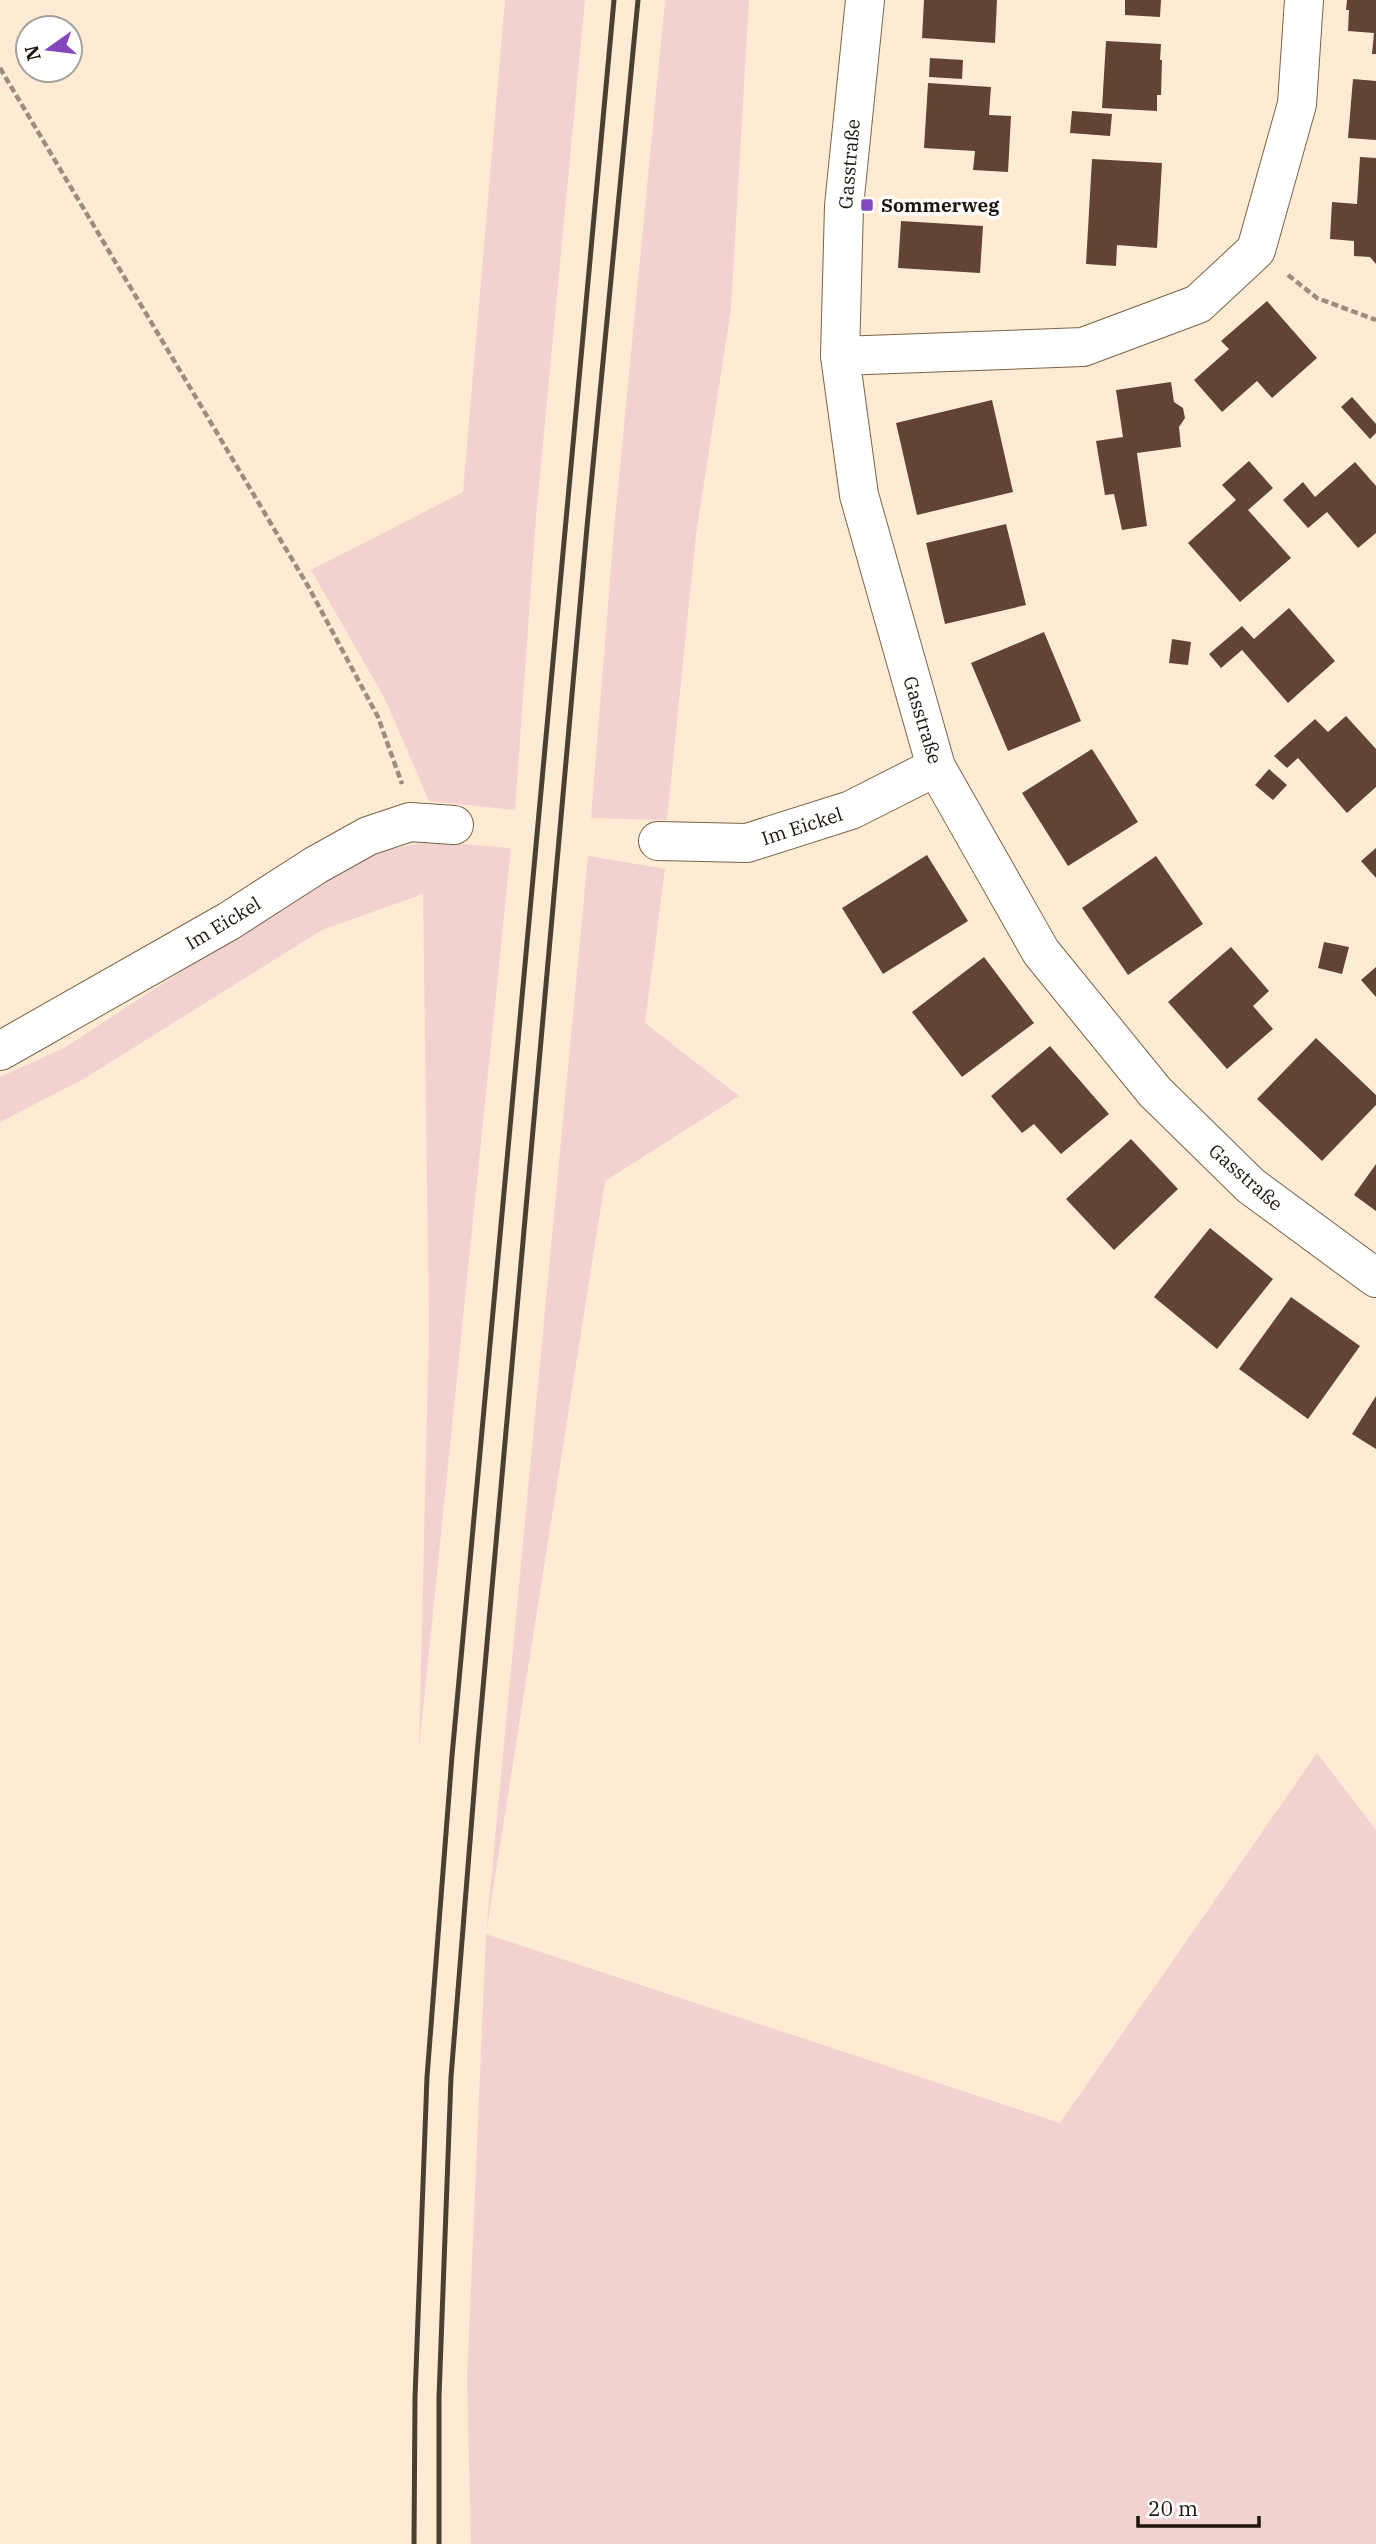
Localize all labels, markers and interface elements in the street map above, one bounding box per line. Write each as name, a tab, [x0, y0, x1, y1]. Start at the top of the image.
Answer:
north arrow	[14, 14, 84, 84]
text: N	[19, 43, 46, 63]
street label: Gasstraße	[833, 118, 865, 210]
place label: Sommerweg	[881, 193, 999, 217]
marker: Sommerweg	[859, 197, 875, 213]
street label: Gasstraße	[898, 673, 948, 767]
street label: Im Eickel	[758, 802, 846, 850]
street label: Im Eickel	[181, 891, 265, 955]
street label: Gasstraße	[1204, 1138, 1288, 1216]
scale bar	[1138, 2484, 1259, 2528]
text: 20 m	[1148, 2494, 1198, 2522]

